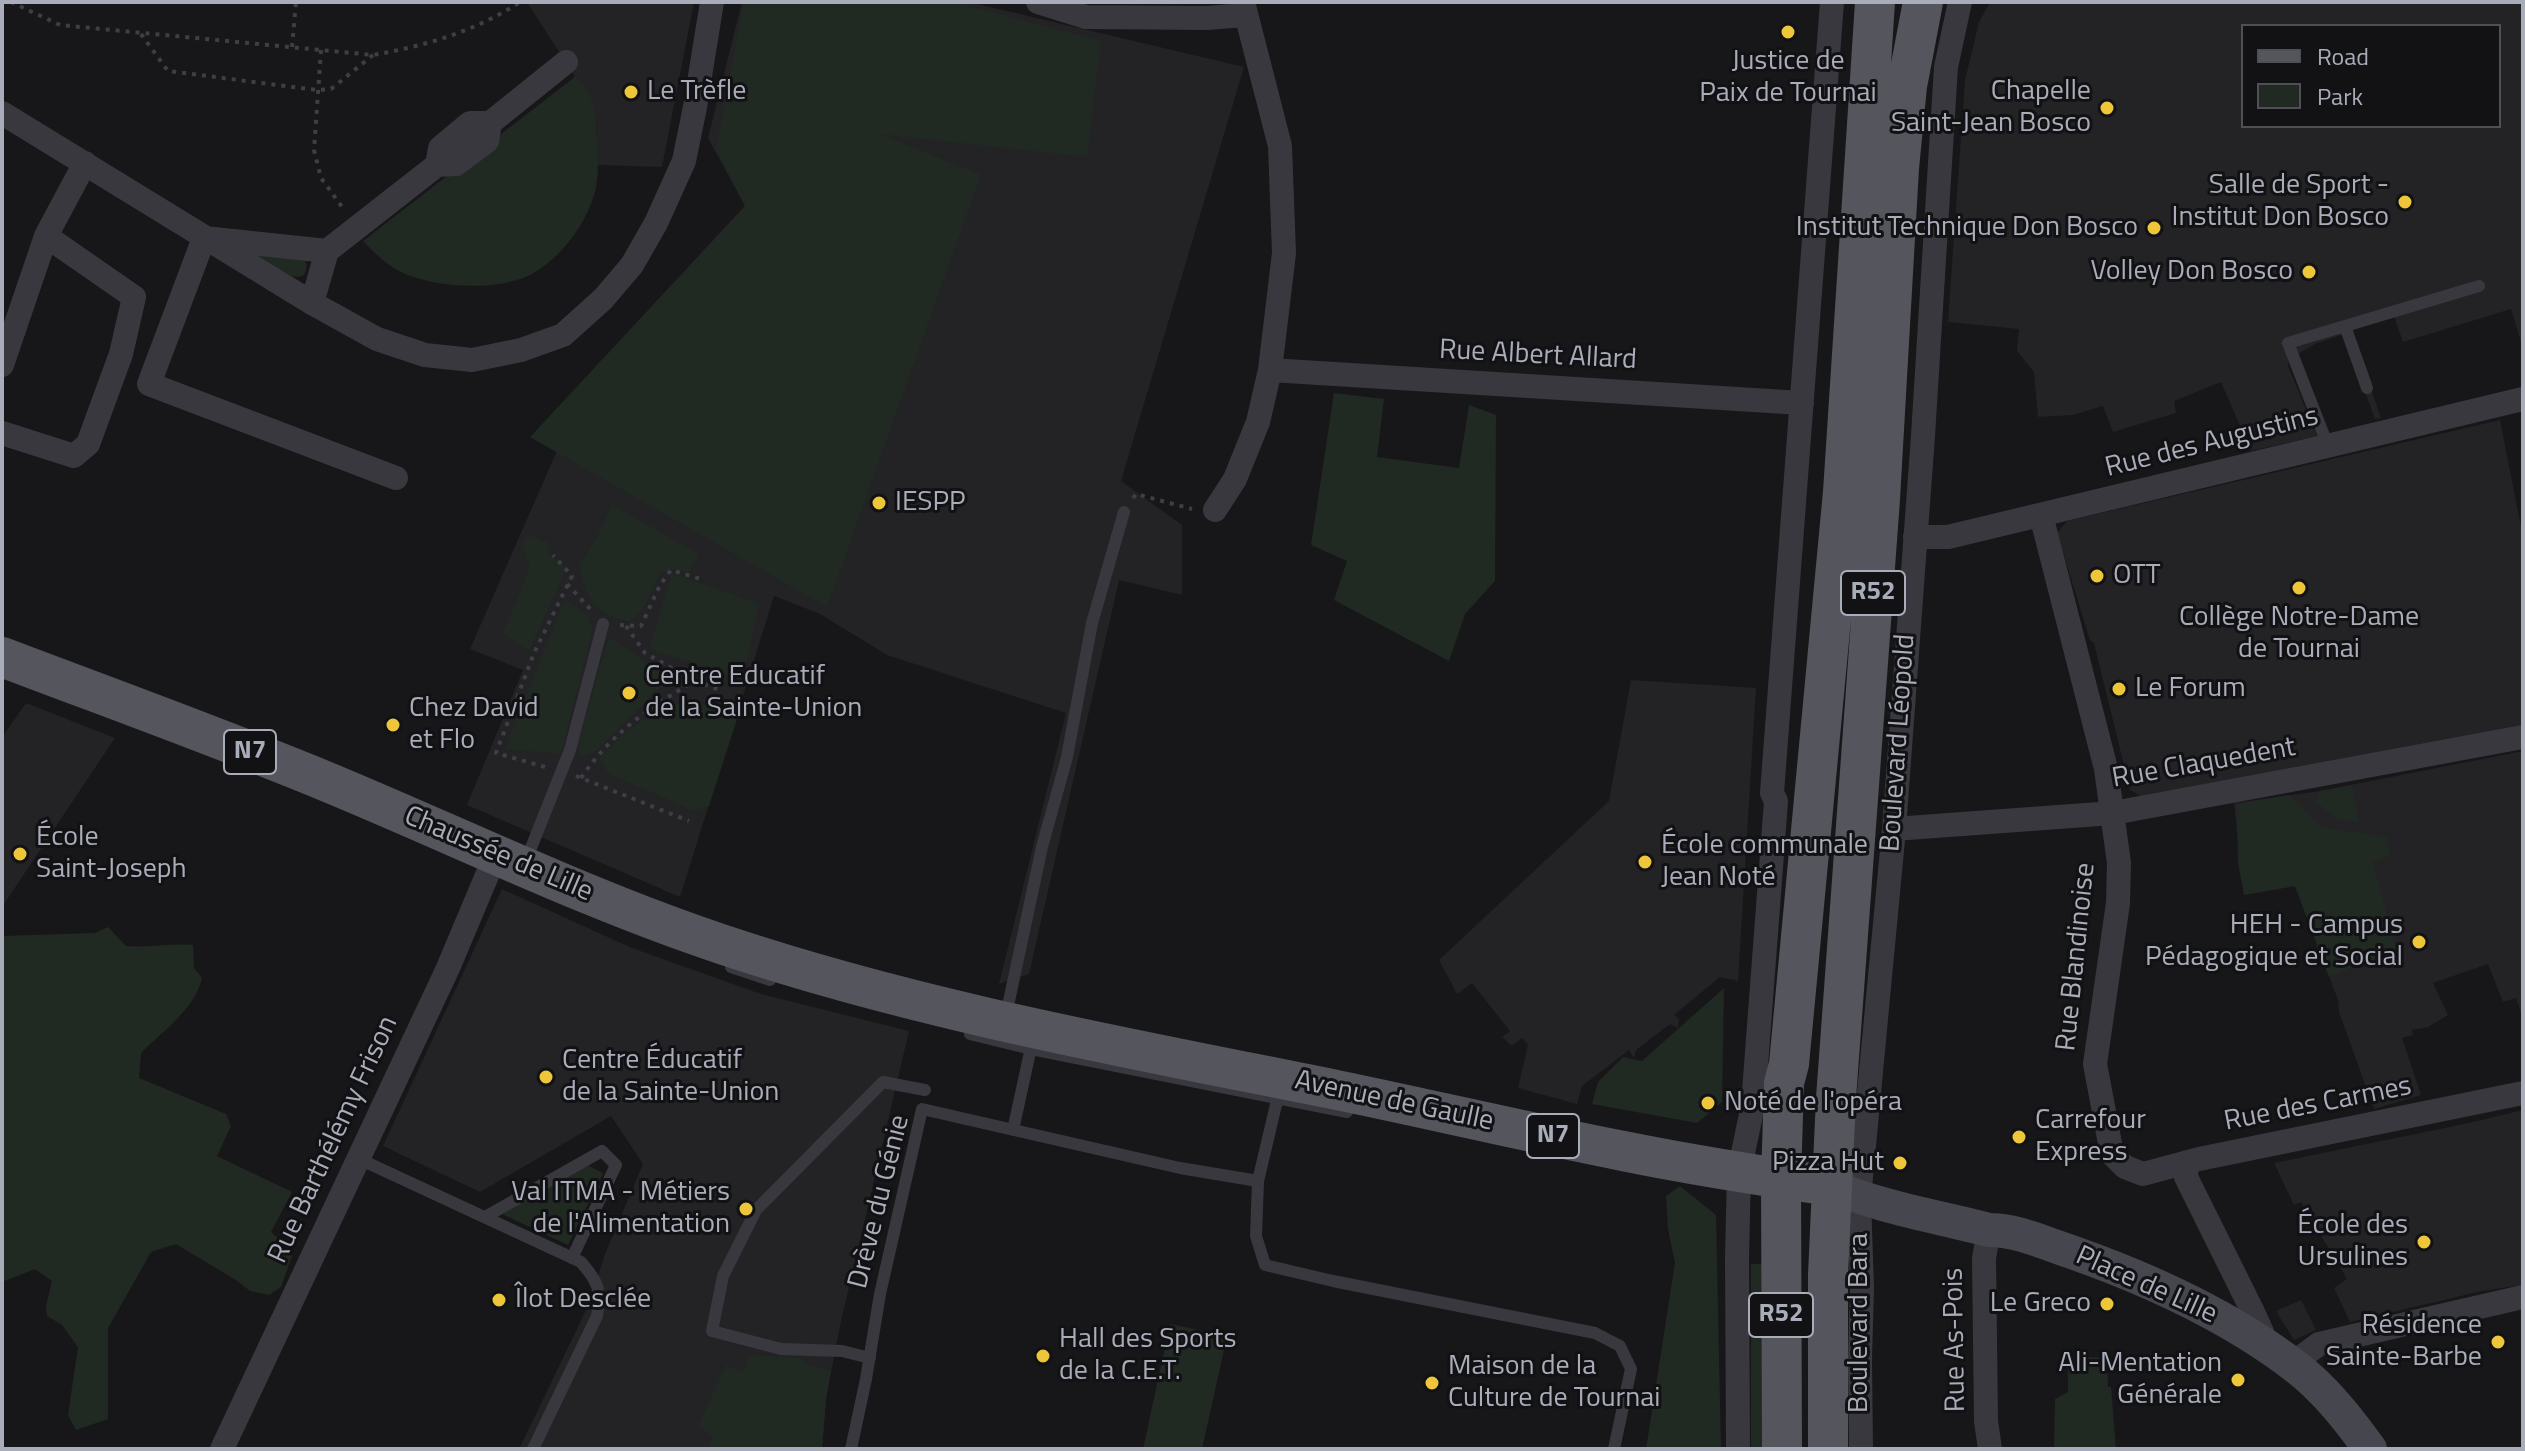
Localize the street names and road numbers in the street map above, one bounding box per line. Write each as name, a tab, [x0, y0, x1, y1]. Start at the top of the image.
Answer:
street label: Rue Albert Allard	[1438, 334, 1638, 378]
street label: Rue des Augustins	[2102, 400, 2322, 486]
road number: R52	[1841, 571, 1905, 615]
street label: Boulevard Léopold	[1875, 633, 1923, 853]
road number: N7	[224, 730, 276, 774]
street label: Rue Claquedent	[2110, 731, 2298, 797]
street label: Chaussée de Lille	[399, 800, 597, 910]
street label: Rue Blandinoise	[2050, 861, 2104, 1053]
street label: Rue Barthélémy Frison	[262, 1011, 406, 1269]
street label: Avenue de Gaulle	[1292, 1065, 1496, 1139]
street label: Rue des Carmes	[2222, 1070, 2414, 1140]
street label: Drève du Génie	[842, 1112, 918, 1292]
road number: N7	[1527, 1114, 1579, 1158]
street label: Boulevard Bara	[1843, 1233, 1877, 1413]
street label: Place de Lille	[2070, 1240, 2222, 1332]
street label: Rue As-Pois	[1938, 1267, 1974, 1413]
road number: R52	[1749, 1293, 1813, 1337]

